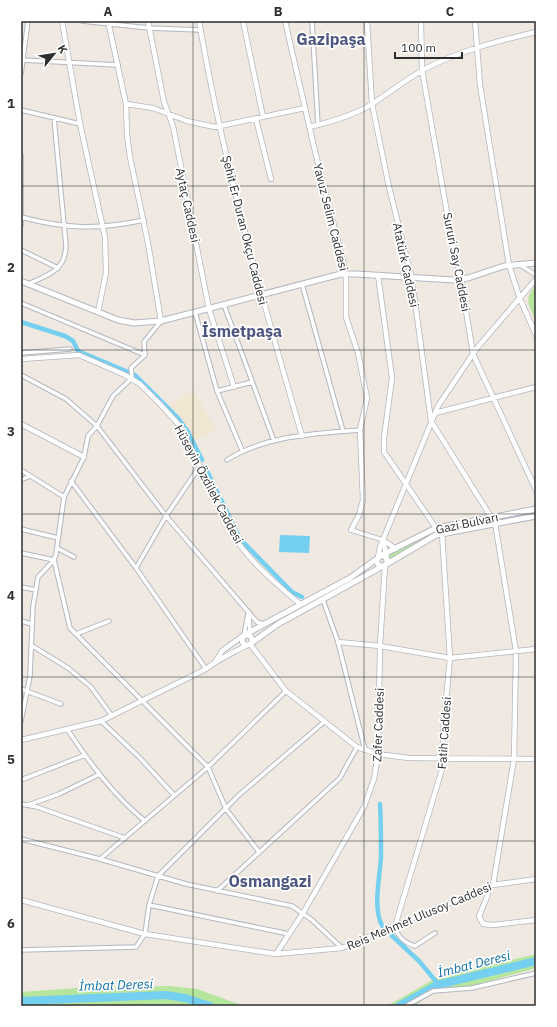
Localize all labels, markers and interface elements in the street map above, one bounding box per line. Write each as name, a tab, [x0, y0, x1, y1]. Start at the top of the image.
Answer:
text: A	[104, 3, 113, 20]
text: B	[274, 3, 283, 20]
text: C	[446, 3, 455, 20]
district label: Gazipaşa	[296, 29, 366, 49]
north arrow	[34, 34, 74, 74]
scale bar	[395, 34, 462, 60]
text: 100 m	[401, 40, 436, 55]
text: K	[55, 42, 71, 56]
text: 1	[7, 95, 15, 112]
street label: Şehit Er Duran Okçu Caddesi	[219, 154, 271, 306]
street label: Yavuz Selim Caddesi	[310, 162, 352, 272]
street label: Aytaç Caddesi	[173, 166, 203, 244]
street label: Sururi Say Caddesi	[440, 211, 474, 313]
street label: Atatürk Caddesi	[390, 221, 422, 309]
text: 2	[7, 259, 15, 276]
district label: İsmetpaşa	[202, 321, 282, 341]
street label: Hüseyin Özdilek Caddesi	[171, 422, 247, 546]
text: 3	[7, 423, 15, 440]
street label: Gazi Bulvarı	[434, 509, 500, 537]
text: 4	[7, 587, 15, 604]
street label: Zafer Caddesi	[369, 688, 387, 762]
street label: Fatih Caddesi	[434, 696, 454, 770]
text: 5	[7, 751, 15, 768]
district label: Osmangazi	[228, 871, 312, 891]
street label: Reis Mehmet Ulusoy Caddesi	[344, 879, 494, 953]
text: 6	[7, 915, 15, 932]
water label: İmbat Deresi	[436, 947, 513, 981]
water label: İmbat Deresi	[79, 975, 154, 995]

